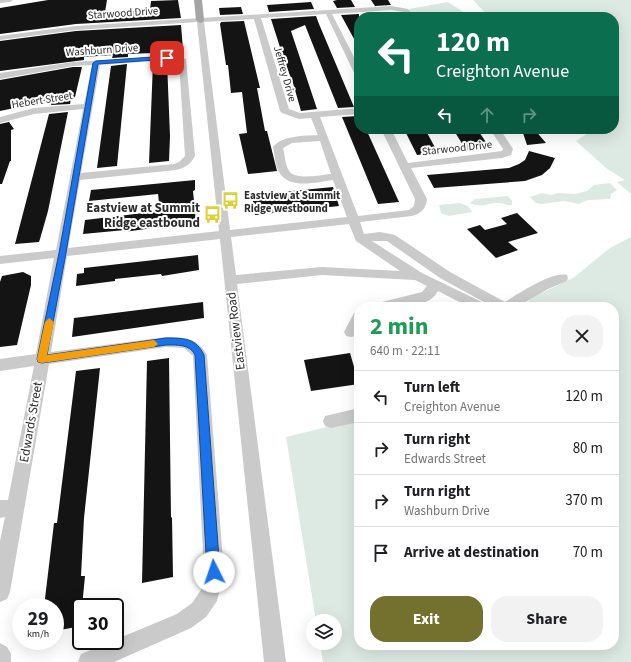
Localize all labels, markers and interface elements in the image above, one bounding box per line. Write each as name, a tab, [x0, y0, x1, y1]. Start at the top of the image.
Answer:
street label: Starwood Drive	[87, 3, 159, 23]
text: 120 m	[436, 22, 510, 62]
icon: left	[370, 28, 422, 80]
street label: Washburn Drive	[65, 40, 139, 60]
pin	[150, 41, 184, 75]
street label: Jeffrey Drive	[270, 44, 300, 104]
icon: arrive	[156, 47, 178, 69]
text: Creighton Avenue	[436, 59, 569, 84]
street label: Hebert Street	[10, 88, 74, 112]
icon: left	[434, 104, 456, 126]
icon: ahead	[476, 104, 498, 126]
icon: right	[518, 104, 540, 126]
street label: Starwood Drive	[421, 137, 493, 159]
place label: Eastview at Summit Ridge westbound	[244, 188, 341, 216]
bus stop icon: Eastview at Summit Ridge westbound	[221, 191, 241, 211]
place label: Eastview at Summit Ridge eastbound	[86, 199, 200, 232]
bus stop icon: Eastview at Summit Ridge eastbound	[203, 205, 223, 225]
street label: Eastview Road	[222, 291, 250, 371]
text: 2 min	[370, 309, 428, 344]
button: close	[561, 315, 603, 357]
text: 640 m · 22:11	[370, 342, 440, 360]
text: Turn left	[404, 377, 460, 398]
street label: Edwards Street	[15, 380, 47, 464]
icon: left	[370, 386, 392, 408]
text: 120 m	[565, 386, 603, 407]
text: Creighton Avenue	[404, 398, 500, 416]
text: Turn right	[404, 429, 470, 450]
icon: right	[370, 438, 392, 460]
text: 80 m	[573, 438, 603, 459]
text: Edwards Street	[404, 450, 486, 468]
text: Turn right	[404, 481, 470, 502]
icon: right	[370, 490, 392, 512]
text: 370 m	[565, 490, 603, 511]
text: Washburn Drive	[404, 502, 490, 520]
icon: arrive	[370, 542, 392, 564]
text: Arrive at destination	[404, 542, 539, 563]
text: 70 m	[573, 542, 603, 563]
position arrow	[193, 551, 235, 593]
button: Exit	[370, 596, 483, 642]
button: Share	[491, 596, 603, 642]
speed limit sign: 30	[72, 598, 124, 650]
text: 29	[27, 605, 49, 633]
map controls	[306, 614, 342, 650]
button: layers	[306, 614, 342, 650]
text: km/h	[27, 627, 49, 641]

